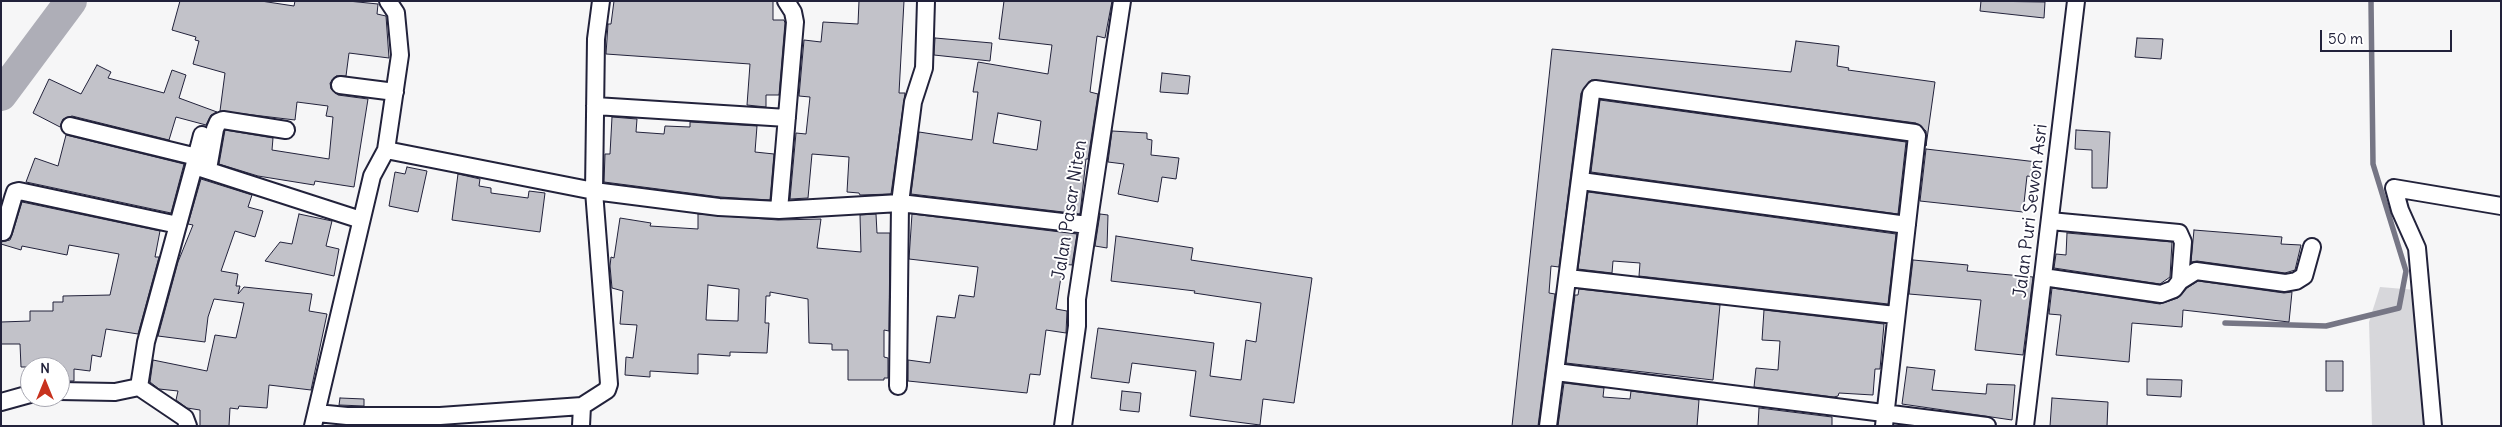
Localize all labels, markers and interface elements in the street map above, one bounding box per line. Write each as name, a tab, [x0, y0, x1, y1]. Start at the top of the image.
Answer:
scale bar	[2322, 20, 2454, 52]
text: 50 m	[2328, 29, 2363, 48]
street label: Jalan Puri Sewon Asri	[2010, 123, 2052, 299]
street label: Jalan Pasar Niten	[1048, 138, 1092, 282]
north arrow	[20, 357, 70, 407]
text: N	[40, 359, 50, 377]

